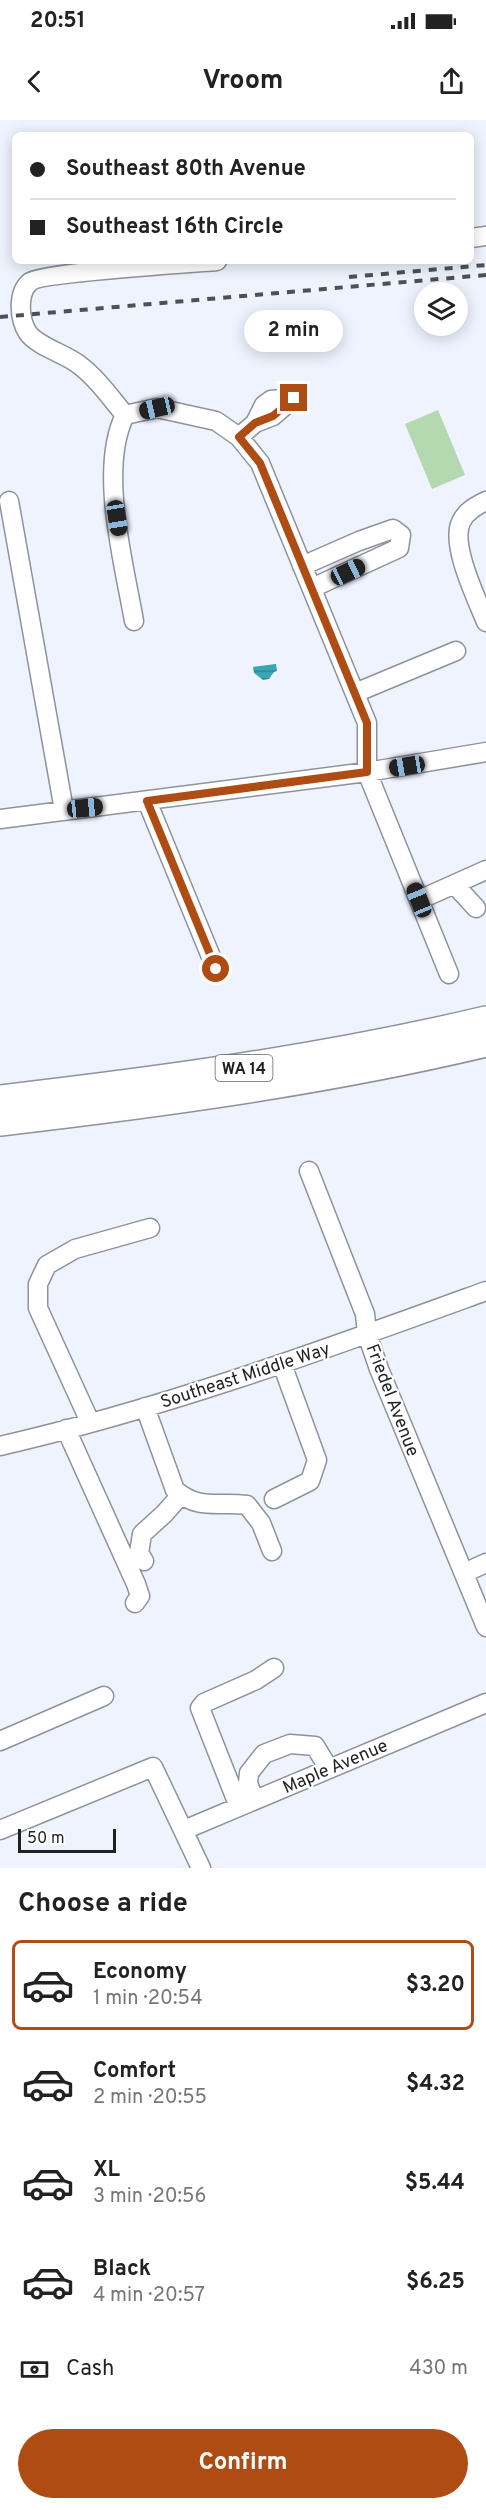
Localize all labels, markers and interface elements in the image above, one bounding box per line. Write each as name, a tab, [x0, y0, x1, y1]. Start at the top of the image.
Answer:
text: 20:51	[30, 8, 86, 35]
text: Vroom	[202, 64, 284, 98]
icon: back	[18, 65, 51, 98]
icon: share	[435, 65, 468, 98]
text: Southeast 80th Avenue	[66, 156, 306, 183]
text: Southeast 16th Circle	[66, 214, 283, 241]
map controls	[414, 282, 468, 336]
button: layers	[414, 282, 468, 336]
callout: 2 min	[244, 311, 344, 353]
text: 2 min	[267, 318, 320, 344]
route end	[280, 384, 307, 411]
car	[137, 395, 177, 421]
car	[105, 499, 129, 537]
car	[328, 556, 368, 588]
car	[388, 754, 426, 778]
car	[66, 797, 104, 819]
car	[404, 880, 434, 920]
route start	[202, 955, 229, 982]
road number: WA 14	[216, 1055, 272, 1081]
street label: Southeast Middle Way	[158, 1338, 333, 1415]
street label: Friedel Avenue	[360, 1341, 424, 1460]
street label: Maple Avenue	[280, 1735, 392, 1800]
scale bar	[18, 1826, 116, 1854]
text: 50 m	[27, 1829, 65, 1849]
text: Choose a ride	[18, 1887, 188, 1921]
icon: car	[21, 1958, 75, 2012]
text: Economy	[93, 1959, 187, 1986]
text: $3.20	[406, 1972, 465, 1999]
text: 1 min · 20:54	[93, 1986, 203, 2012]
icon: car	[21, 2057, 75, 2111]
text: Comfort	[93, 2058, 176, 2085]
text: $4.32	[406, 2071, 465, 2098]
text: 2 min · 20:55	[93, 2085, 207, 2111]
icon: car	[21, 2156, 75, 2210]
text: XL	[93, 2157, 120, 2184]
text: $5.44	[405, 2170, 465, 2197]
text: 3 min · 20:56	[93, 2184, 206, 2210]
icon: car	[21, 2255, 75, 2309]
text: Black	[93, 2256, 151, 2283]
text: $6.25	[406, 2269, 465, 2296]
text: 4 min · 20:57	[93, 2283, 205, 2309]
icon: cash	[18, 2353, 51, 2386]
text: Cash	[66, 2356, 115, 2383]
text: 430 m	[409, 2356, 468, 2382]
button: Confirm	[18, 2429, 468, 2498]

